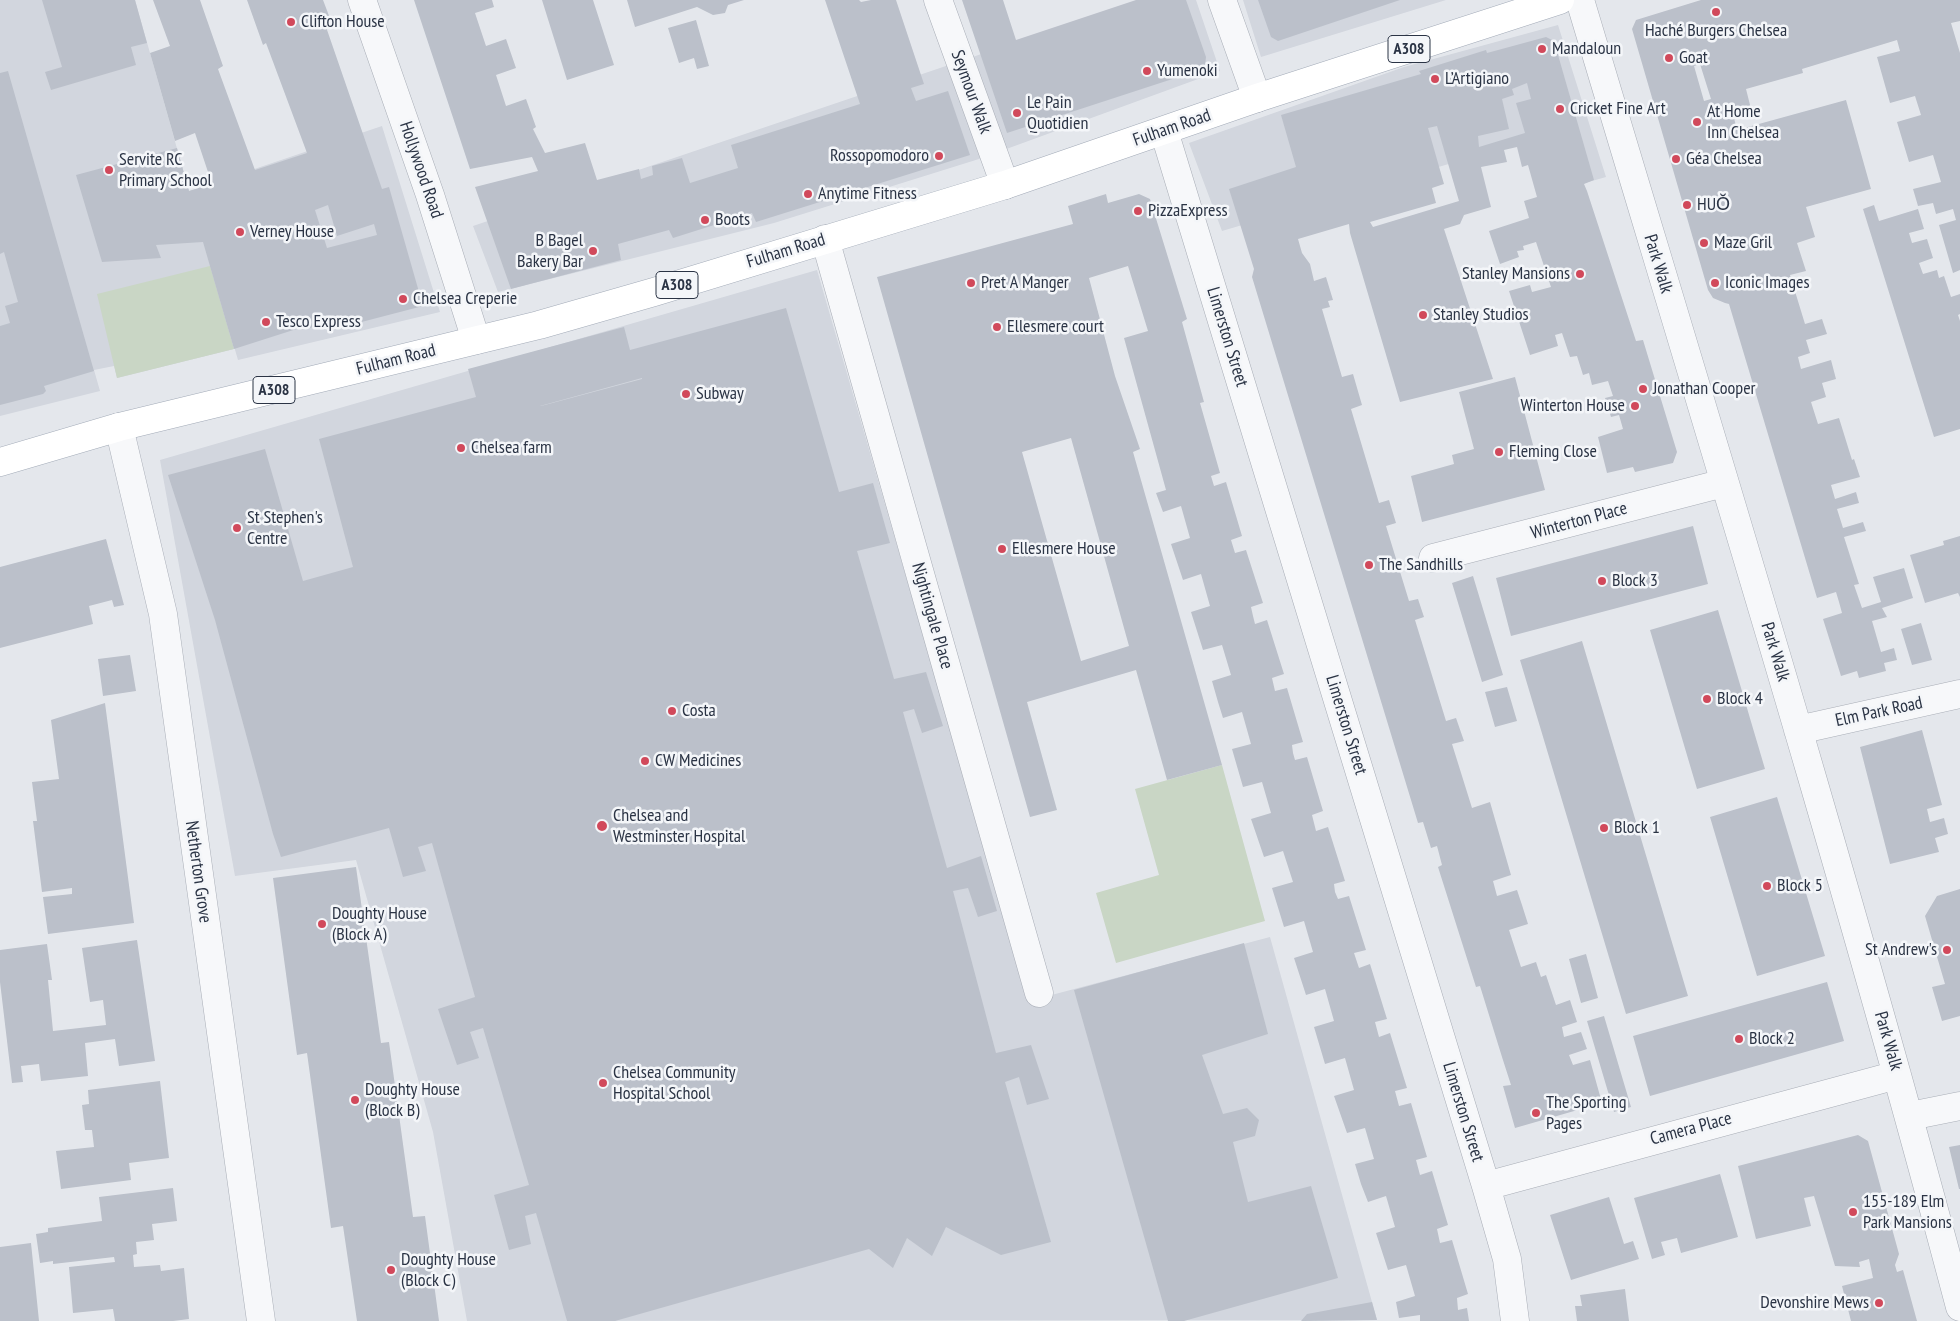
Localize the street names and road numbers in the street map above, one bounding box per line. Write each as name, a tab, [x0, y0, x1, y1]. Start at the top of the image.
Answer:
road number: A308	[1388, 36, 1430, 62]
street label: Seymour Walk	[946, 47, 996, 137]
street label: Fulham Road	[1130, 105, 1214, 151]
street label: Hollywood Road	[394, 119, 448, 221]
street label: Fulham Road	[744, 229, 828, 273]
street label: Park Walk	[1639, 232, 1677, 296]
road number: A308	[656, 272, 698, 298]
street label: Limerston Street	[1202, 285, 1252, 389]
street label: Fulham Road	[354, 340, 438, 380]
road number: A308	[253, 376, 295, 404]
street label: Winterton Place	[1528, 498, 1630, 544]
street label: Nightingale Place	[907, 560, 957, 672]
street label: Park Walk	[1756, 620, 1794, 684]
street label: Limerston Street	[1321, 673, 1371, 777]
street label: Elm Park Road	[1833, 692, 1925, 732]
street label: Netherton Grove	[180, 820, 216, 924]
street label: Park Walk	[1869, 1009, 1907, 1073]
street label: Limerston Street	[1438, 1060, 1488, 1164]
street label: Camera Place	[1648, 1108, 1734, 1150]

